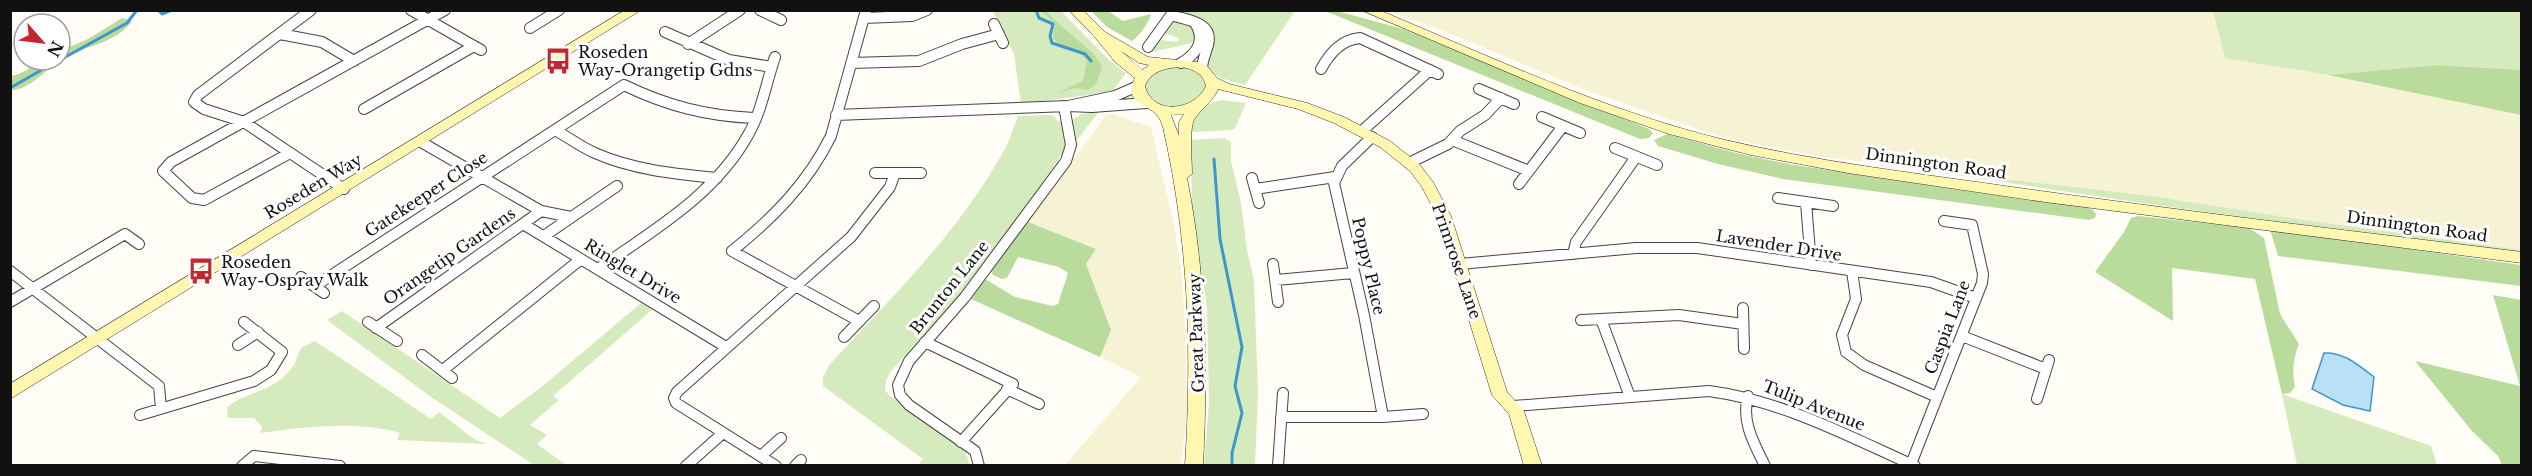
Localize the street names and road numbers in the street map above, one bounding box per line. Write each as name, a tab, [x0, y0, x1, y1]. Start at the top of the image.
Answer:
street label: Dinnington Road	[1864, 143, 2008, 183]
street label: Gatekeeper Close	[361, 147, 491, 241]
street label: Roseden Way	[261, 149, 366, 223]
street label: Primrose Lane	[1428, 201, 1486, 321]
street label: Orangetip Gardens	[379, 203, 519, 309]
street label: Dinnington Road	[2345, 206, 2489, 246]
street label: Poppy Place	[1348, 215, 1390, 317]
street label: Lavender Drive	[1715, 225, 1843, 265]
street label: Ringlet Drive	[581, 234, 685, 308]
street label: Brunton Lane	[905, 236, 993, 338]
street label: Great Parkway	[1184, 272, 1208, 393]
street label: Caspia Lane	[1920, 277, 1974, 377]
street label: Tulip Avenue	[1760, 375, 1868, 435]

